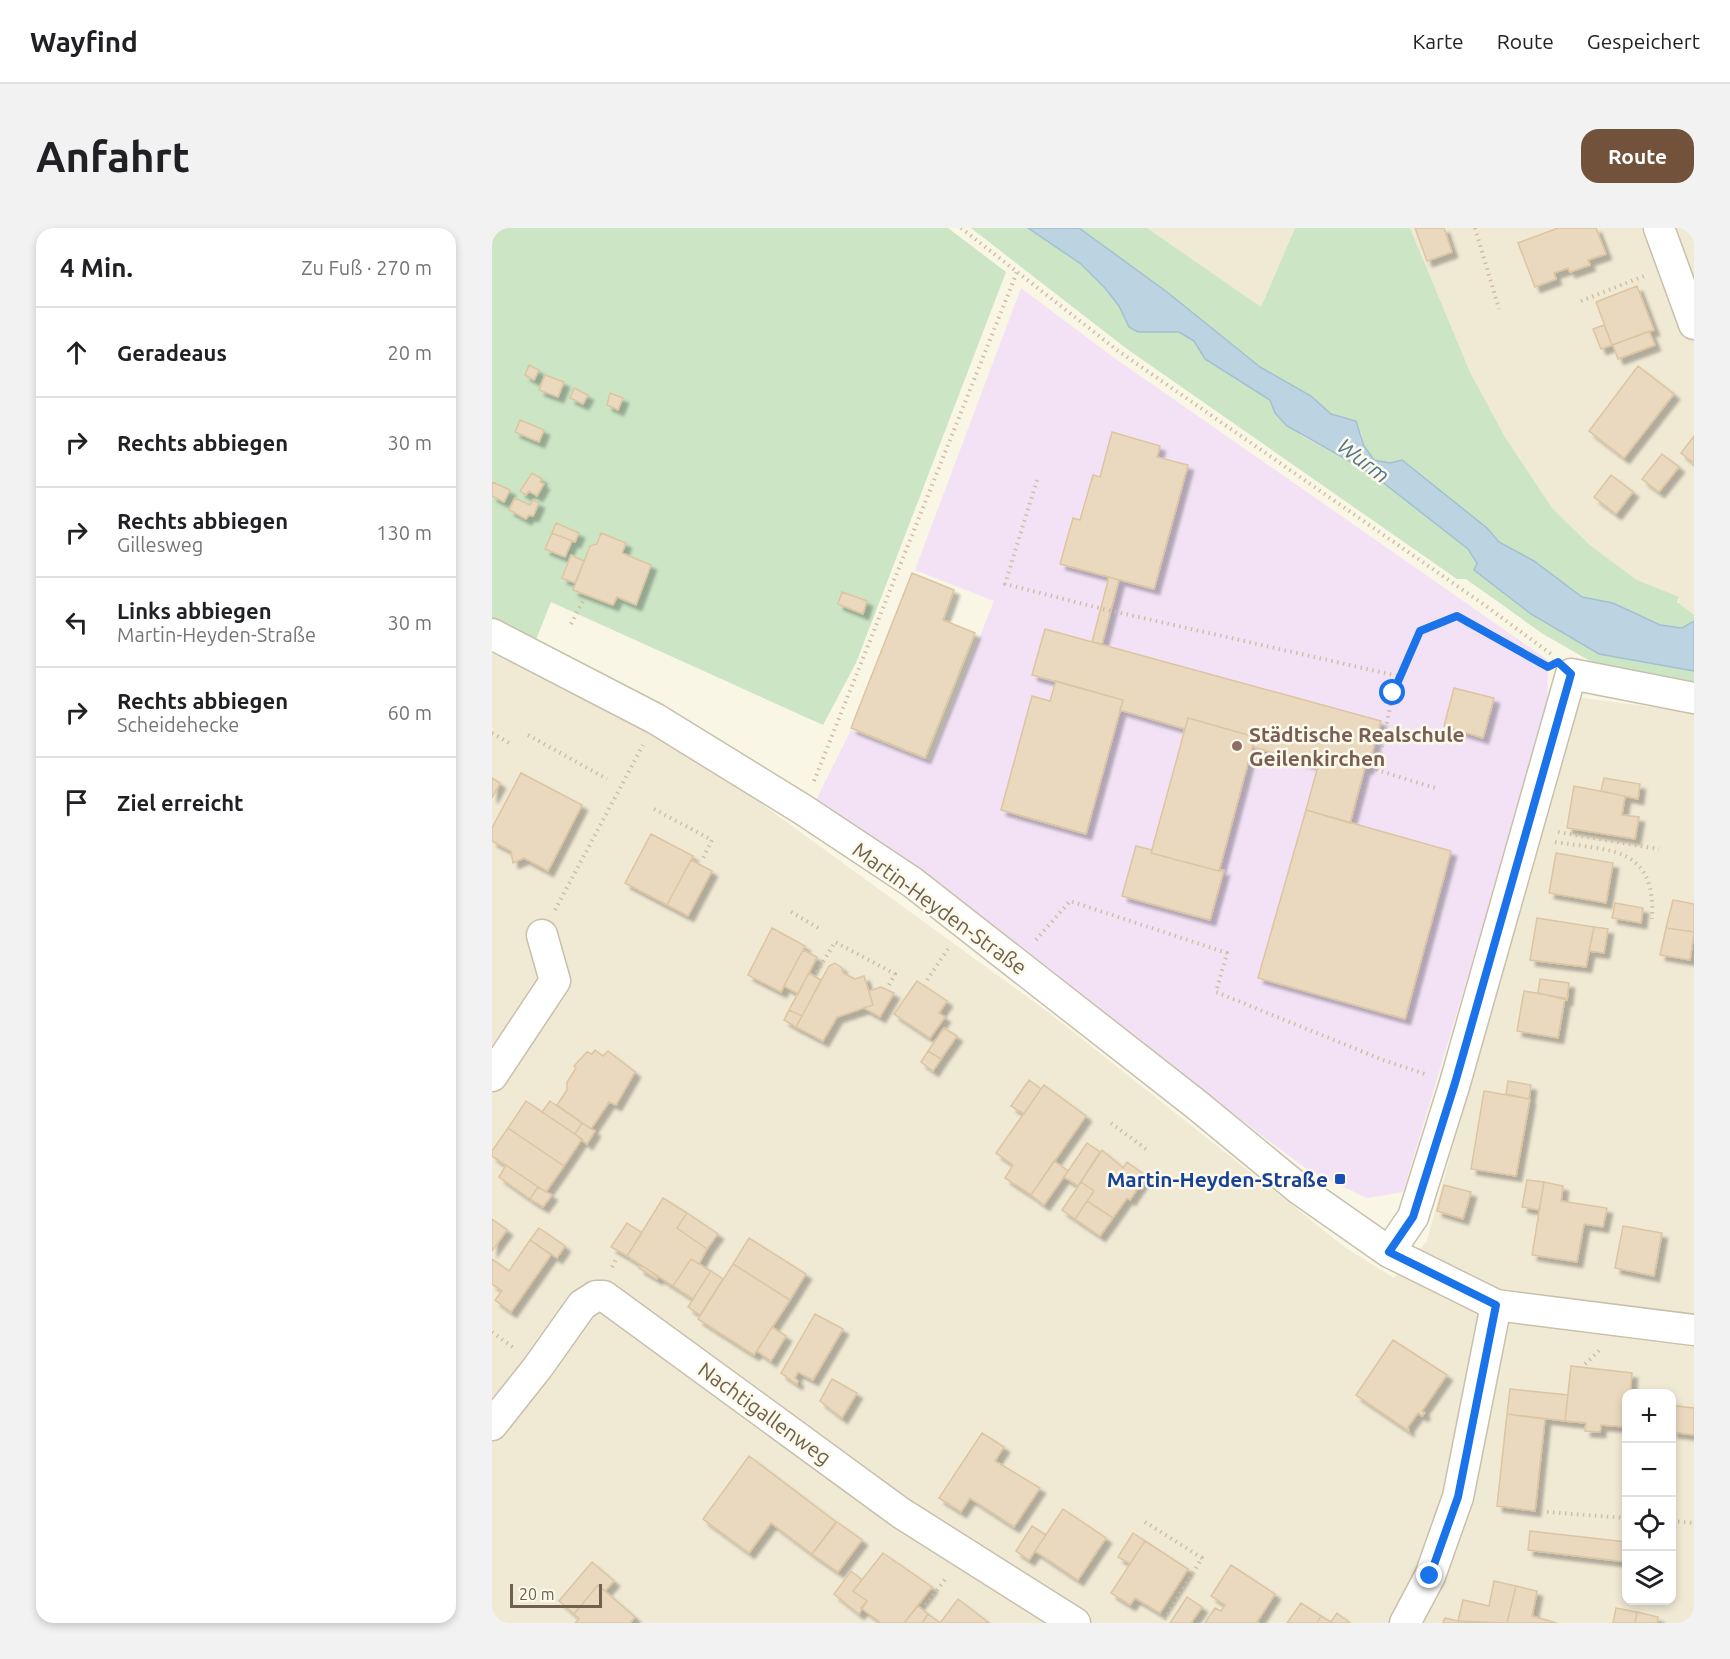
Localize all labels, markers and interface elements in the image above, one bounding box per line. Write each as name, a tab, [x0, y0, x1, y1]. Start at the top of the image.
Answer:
text: Wayfind	[30, 26, 138, 57]
text: Karte	[1412, 29, 1464, 53]
text: Route	[1497, 29, 1554, 53]
text: Gespeichert	[1587, 29, 1700, 53]
button: Route	[1581, 129, 1694, 183]
text: Anfahrt	[36, 133, 190, 180]
text: 4 Min.	[60, 253, 133, 282]
text: Zu Fuß · 270 m	[301, 256, 432, 279]
icon: ahead	[60, 336, 93, 369]
text: Geradeaus	[117, 340, 227, 365]
text: 20 m	[388, 341, 432, 364]
icon: right	[60, 426, 93, 459]
text: Rechts abbiegen	[117, 430, 288, 455]
text: 30 m	[388, 431, 432, 454]
water label: Wurm	[1333, 433, 1395, 487]
text: Rechts abbiegen	[117, 508, 288, 533]
icon: right	[60, 516, 93, 549]
text: 130 m	[376, 521, 432, 544]
text: Gillesweg	[117, 533, 203, 556]
text: Links abbiegen	[117, 598, 272, 623]
icon: left	[60, 606, 93, 639]
text: 30 m	[388, 611, 432, 634]
text: Martin-Heyden-Straße	[117, 623, 316, 646]
route start	[1379, 679, 1405, 705]
text: Rechts abbiegen	[117, 688, 288, 713]
icon: right	[60, 696, 93, 729]
text: 60 m	[388, 701, 432, 724]
text: Scheidehecke	[117, 713, 239, 736]
place label: Städtische Realschule Geilenkirchen	[1249, 722, 1465, 770]
marker: Städtische Realschule Geilenkirchen	[1230, 739, 1244, 753]
icon: arrive	[60, 786, 93, 819]
text: Ziel erreicht	[117, 790, 244, 815]
street label: Martin-Heyden-Straße	[848, 837, 1032, 979]
place label: Martin-Heyden-Straße	[1107, 1167, 1328, 1191]
marker: Martin-Heyden-Straße	[1333, 1172, 1347, 1186]
street label: Nachtigallenweg	[694, 1357, 836, 1469]
map controls	[1622, 1389, 1676, 1605]
button: +	[1622, 1389, 1676, 1443]
button: −	[1622, 1443, 1676, 1497]
button: locate	[1622, 1497, 1676, 1551]
button: layers	[1622, 1551, 1676, 1605]
route end	[1416, 1562, 1442, 1588]
scale bar	[510, 1581, 602, 1608]
text: 20 m	[519, 1585, 555, 1603]

